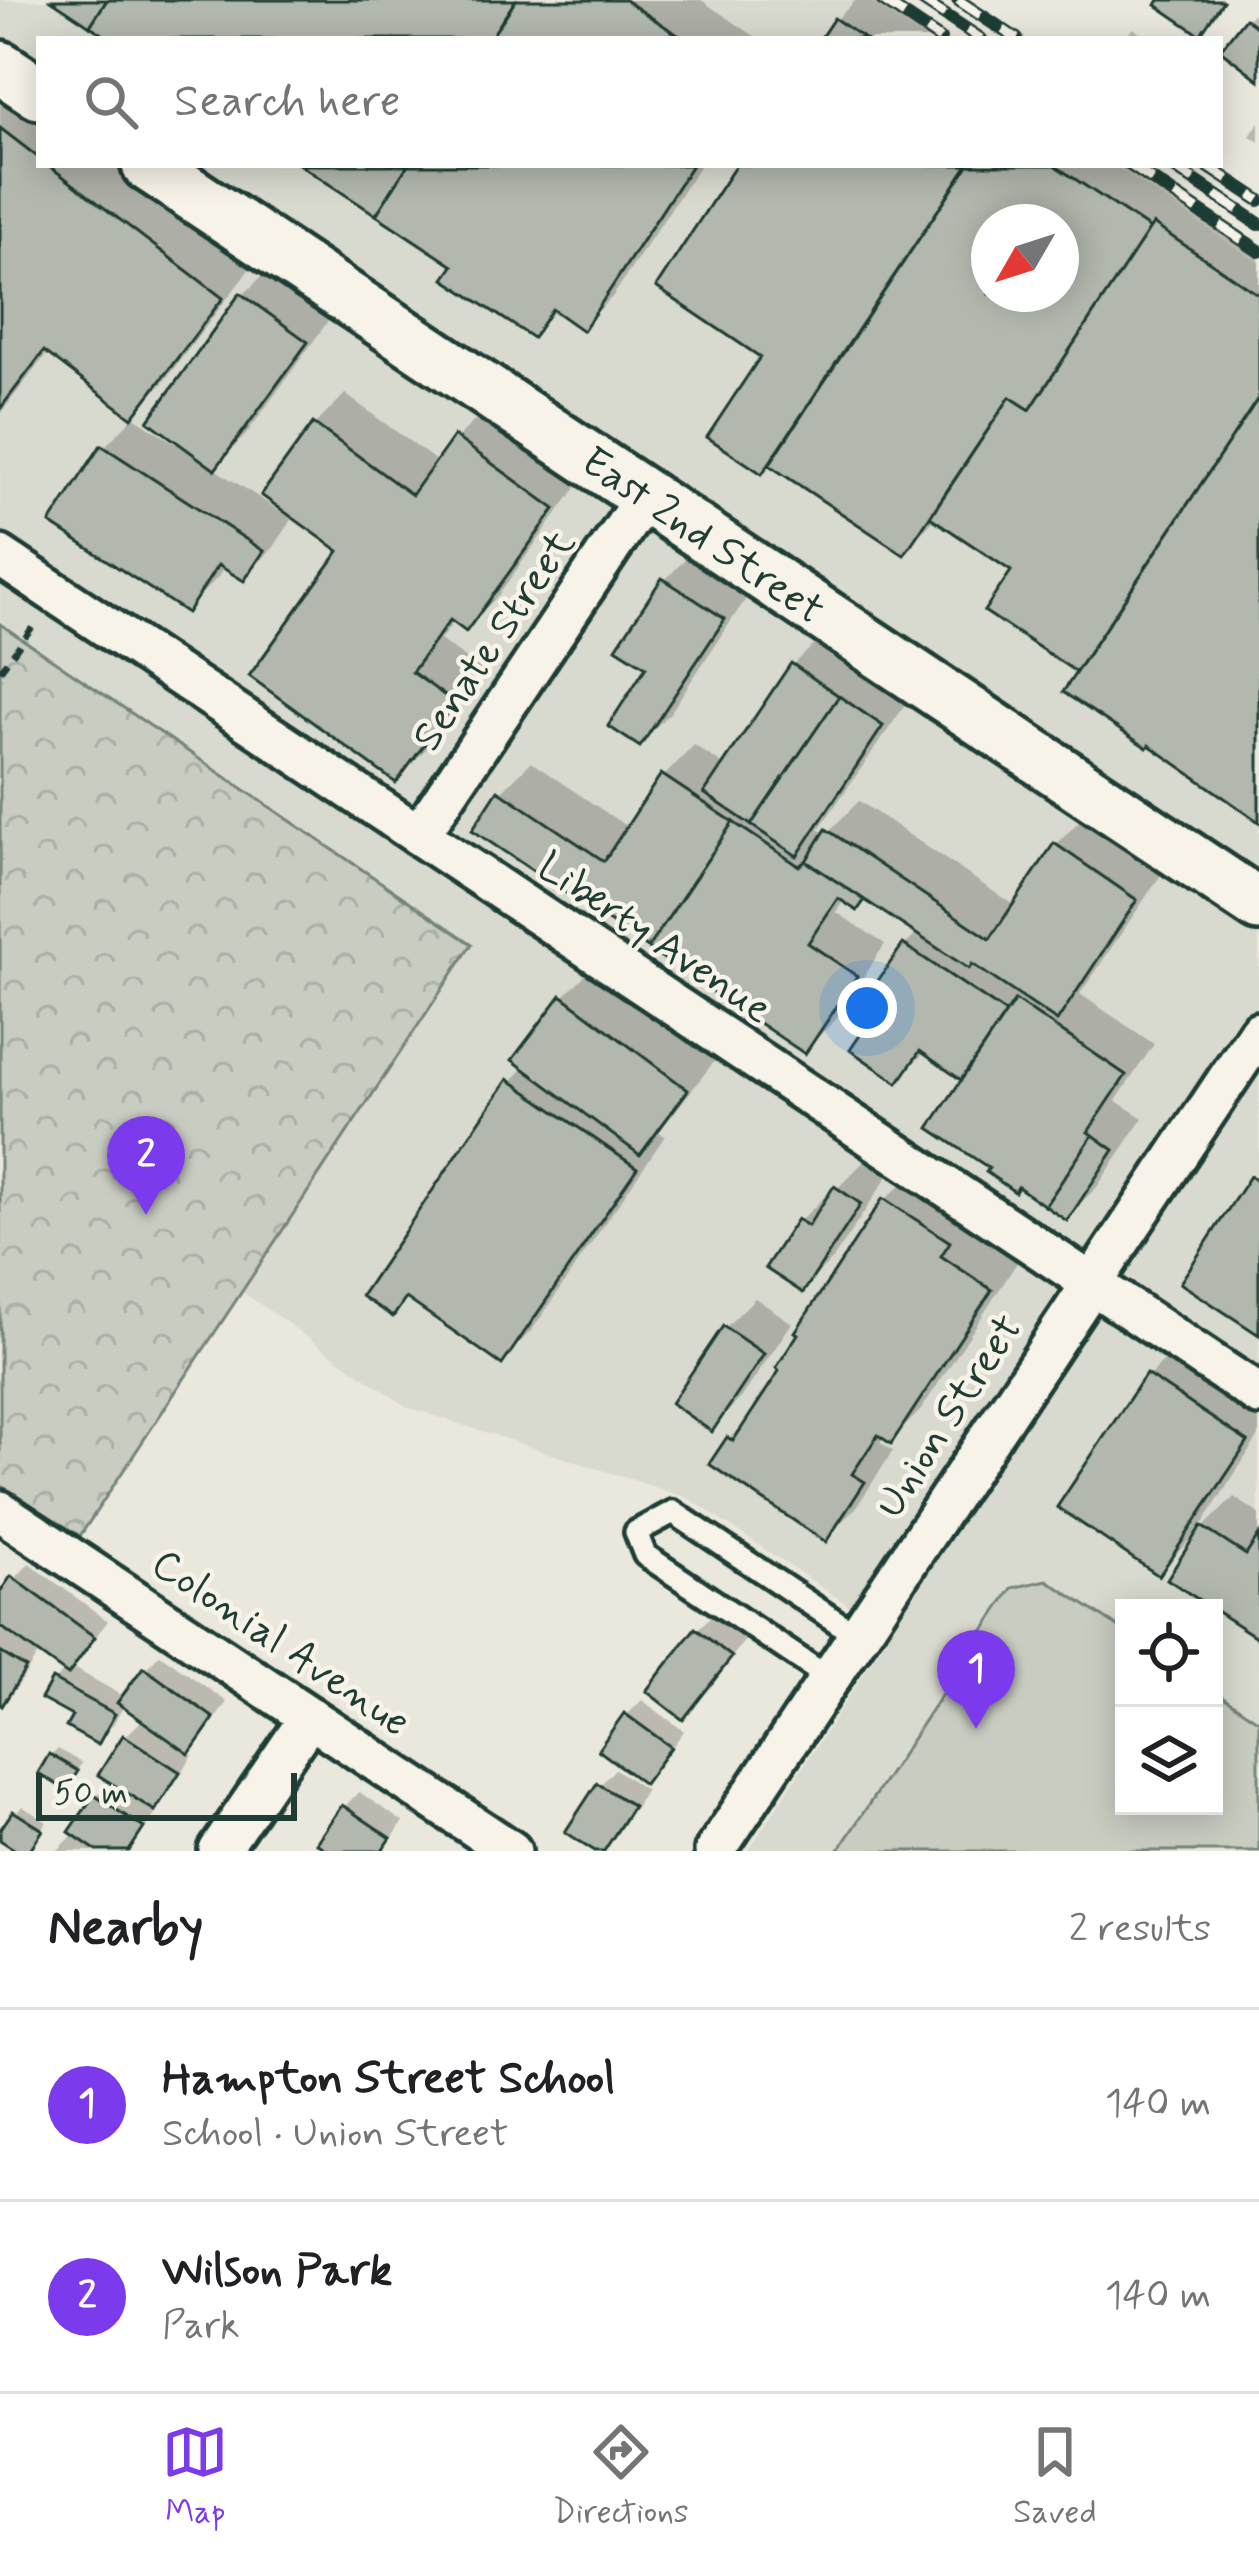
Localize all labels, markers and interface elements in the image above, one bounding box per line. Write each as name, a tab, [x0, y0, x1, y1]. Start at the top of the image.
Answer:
search box	[36, 36, 1223, 168]
icon: search	[78, 69, 144, 135]
text: Search here	[174, 73, 401, 132]
north arrow	[971, 204, 1079, 312]
street label: East 2nd Street	[570, 435, 834, 639]
street label: Senate Street	[401, 519, 589, 762]
street label: Liberty Avenue	[526, 840, 782, 1038]
your location	[837, 978, 897, 1038]
pin: 2	[107, 1116, 185, 1215]
street label: Union Street	[864, 1305, 1036, 1529]
street label: Colonial Avenue	[140, 1537, 420, 1751]
map controls	[1115, 1599, 1223, 1815]
button: locate	[1115, 1599, 1223, 1707]
pin: 1	[937, 1630, 1015, 1729]
button: layers	[1115, 1707, 1223, 1815]
scale bar	[36, 1767, 297, 1820]
text: 50 m	[54, 1772, 128, 1816]
text: Nearby	[48, 1896, 203, 1962]
text: 2 results	[1069, 1904, 1211, 1955]
text: Hampton Street School	[162, 2050, 615, 2109]
text: 1	[78, 2079, 96, 2130]
text: 140 m	[1105, 2079, 1211, 2130]
text: School · Union Street	[162, 2109, 508, 2160]
text: Wilson Park	[162, 2242, 392, 2301]
text: 2	[77, 2271, 97, 2322]
text: 140 m	[1105, 2271, 1211, 2322]
text: Park	[162, 2301, 240, 2352]
tab: Map	[162, 2419, 228, 2535]
tab: Directions	[553, 2419, 689, 2535]
tab: Saved	[1013, 2419, 1097, 2535]

